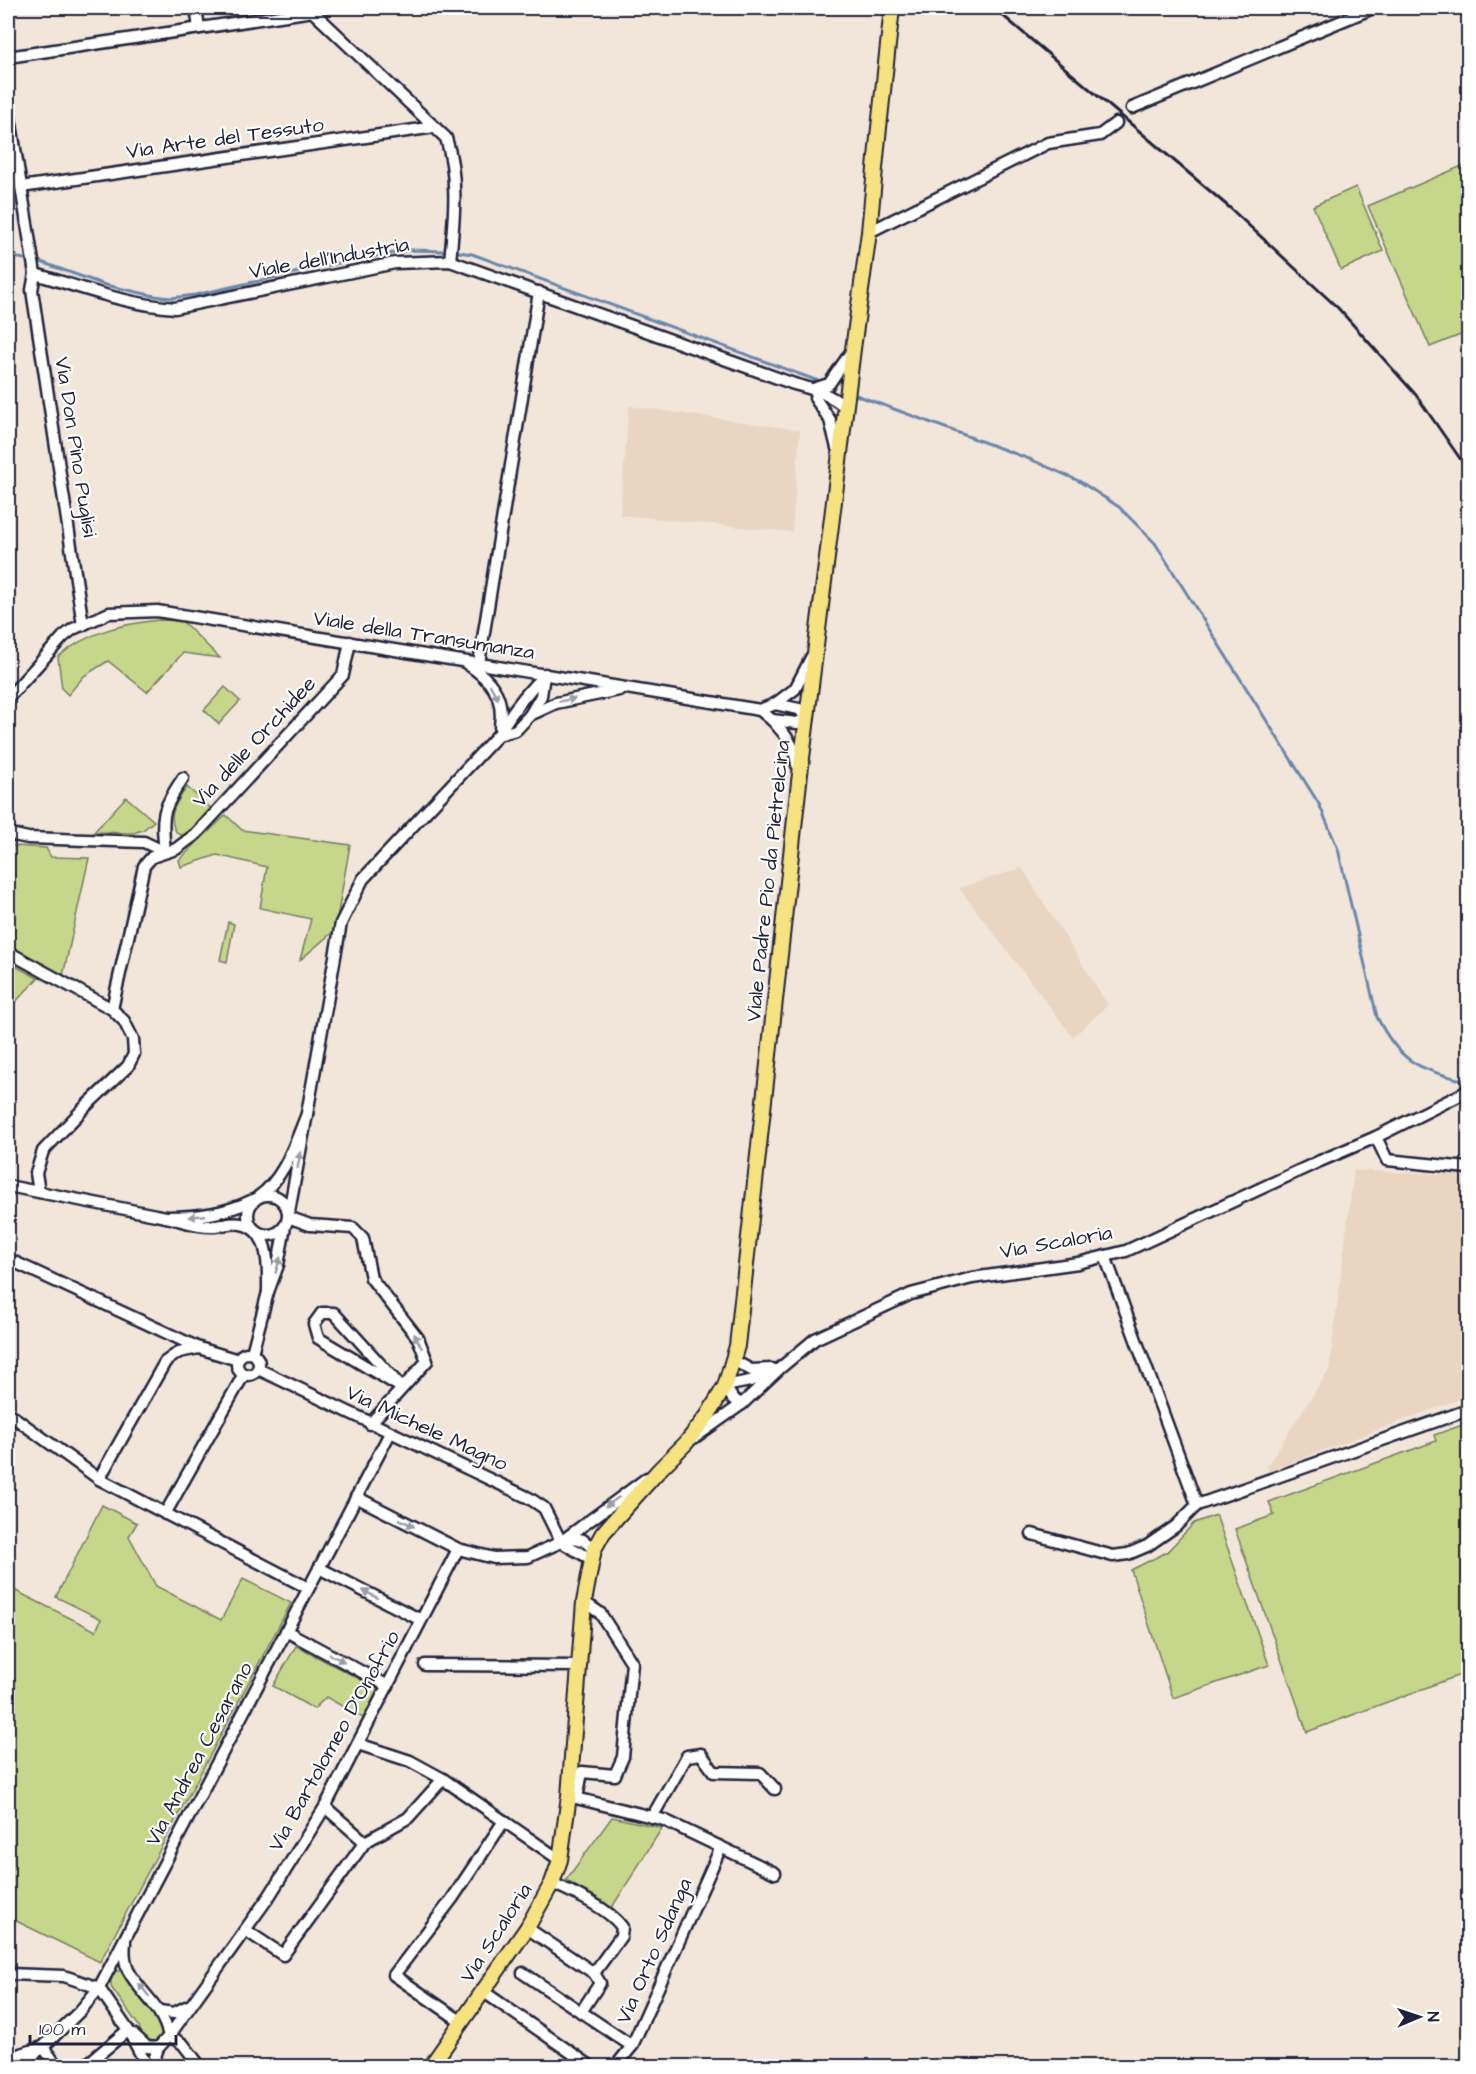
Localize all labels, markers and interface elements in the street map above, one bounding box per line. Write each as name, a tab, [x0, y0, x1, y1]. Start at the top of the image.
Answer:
street label: Via Arte del Tessuto	[124, 110, 326, 166]
street label: Viale dell'Industria	[247, 230, 412, 286]
street label: Via Don Pino Puglisi	[45, 355, 105, 540]
street label: Viale della Transumanza	[311, 603, 537, 667]
street label: Via delle Orchidee	[185, 670, 323, 814]
one-way arrow	[489, 684, 499, 701]
one-way arrow	[558, 695, 577, 704]
street label: Viale Padre Pio da Pietrelcina	[739, 738, 797, 1023]
one-way arrow	[295, 1150, 304, 1169]
one-way arrow	[188, 1211, 207, 1221]
street label: Via Scaloria	[998, 1218, 1115, 1266]
one-way arrow	[274, 1256, 283, 1274]
one-way arrow	[413, 1332, 423, 1349]
street label: Via Michele Magno	[341, 1378, 513, 1480]
one-way arrow	[604, 1496, 620, 1508]
one-way arrow	[399, 1518, 416, 1528]
one-way arrow	[361, 1590, 379, 1600]
street label: Via Bartolomeo D'Onofrio	[261, 1625, 407, 1857]
one-way arrow	[328, 1653, 345, 1663]
street label: Via Andrea Cesarano	[138, 1657, 260, 1851]
street label: Via Orto Sdanga	[609, 1873, 701, 2029]
street label: Via Scaloria	[453, 1877, 539, 1988]
one-way arrow	[138, 1983, 150, 1998]
north arrow	[1389, 1987, 1449, 2047]
scale bar	[30, 2008, 176, 2046]
text: N	[1422, 2011, 1444, 2022]
text: 100 m	[39, 2017, 85, 2042]

